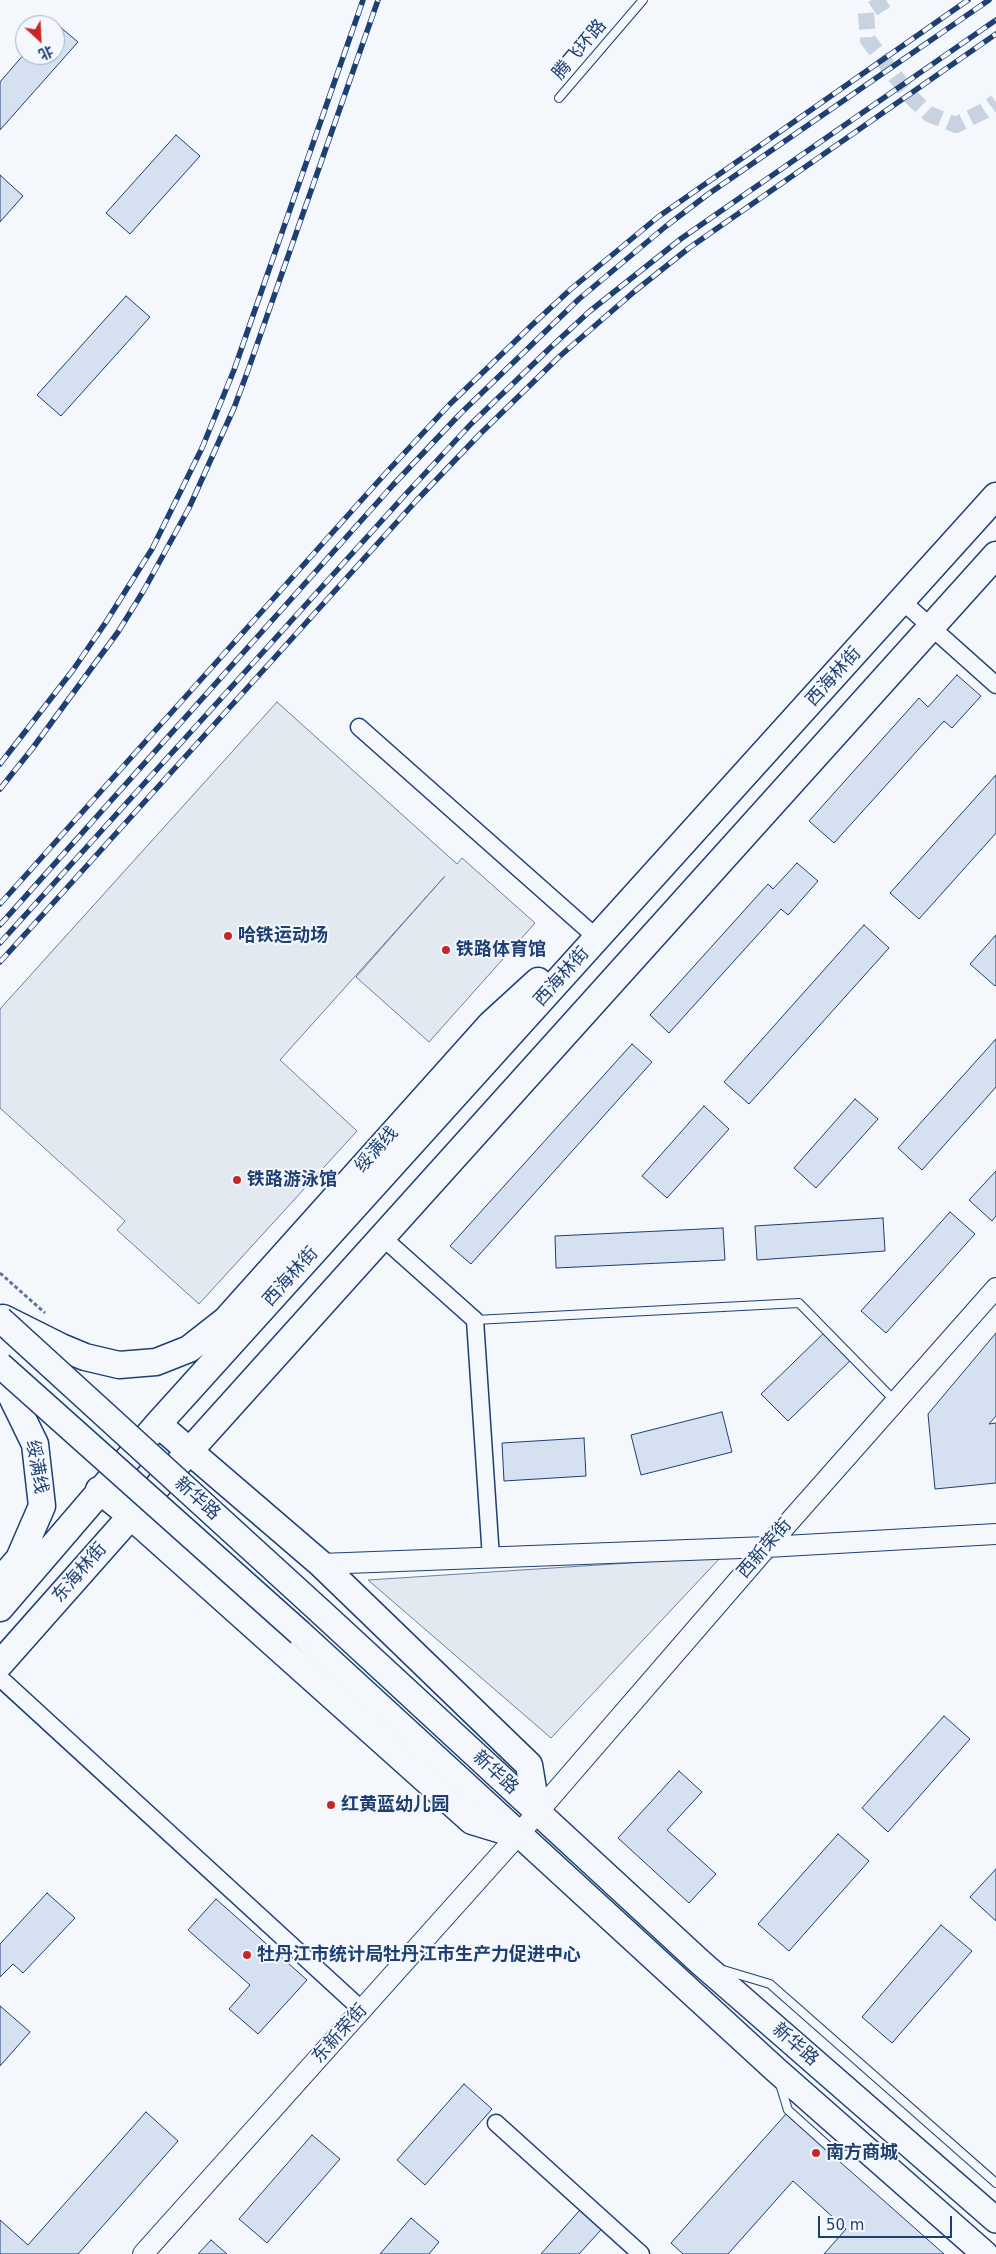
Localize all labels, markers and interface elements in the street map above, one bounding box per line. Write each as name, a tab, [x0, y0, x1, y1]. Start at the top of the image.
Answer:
north arrow	[15, 15, 65, 65]
street label: 腾飞环路	[549, 15, 611, 85]
text: 北	[36, 42, 56, 63]
street label: 西海林街	[802, 643, 866, 711]
place label: 哈铁运动场	[238, 925, 328, 947]
marker: 哈铁运动场	[222, 930, 234, 942]
place label: 铁路体育馆	[456, 939, 546, 961]
street label: 西海林街	[530, 943, 594, 1011]
marker: 铁路体育馆	[440, 944, 452, 956]
street label: 绥满线	[351, 1123, 403, 1177]
place label: 铁路游泳馆	[247, 1169, 337, 1191]
marker: 铁路游泳馆	[231, 1174, 243, 1186]
street label: 西海林街	[259, 1243, 323, 1311]
street label: 绥满线	[21, 1439, 51, 1495]
street label: 新华路	[170, 1473, 224, 1525]
street label: 西新荣街	[733, 1515, 797, 1583]
street label: 东海林街	[48, 1539, 112, 1607]
street label: 新华路	[468, 1747, 522, 1799]
place label: 红黄蓝幼儿园	[341, 1794, 449, 1816]
marker: 红黄蓝幼儿园	[325, 1799, 337, 1811]
place label: 牡丹江市统计局牡丹江市生产力促进中心	[257, 1944, 581, 1966]
marker: 牡丹江市统计局牡丹江市生产力促进中心	[241, 1949, 253, 1961]
street label: 东新荣街	[308, 2000, 372, 2068]
street label: 新华路	[768, 2019, 822, 2071]
place label: 南方商城	[826, 2142, 898, 2164]
marker: 南方商城	[810, 2147, 822, 2159]
scale bar	[821, 2206, 955, 2238]
text: 50 m	[826, 2216, 864, 2234]

